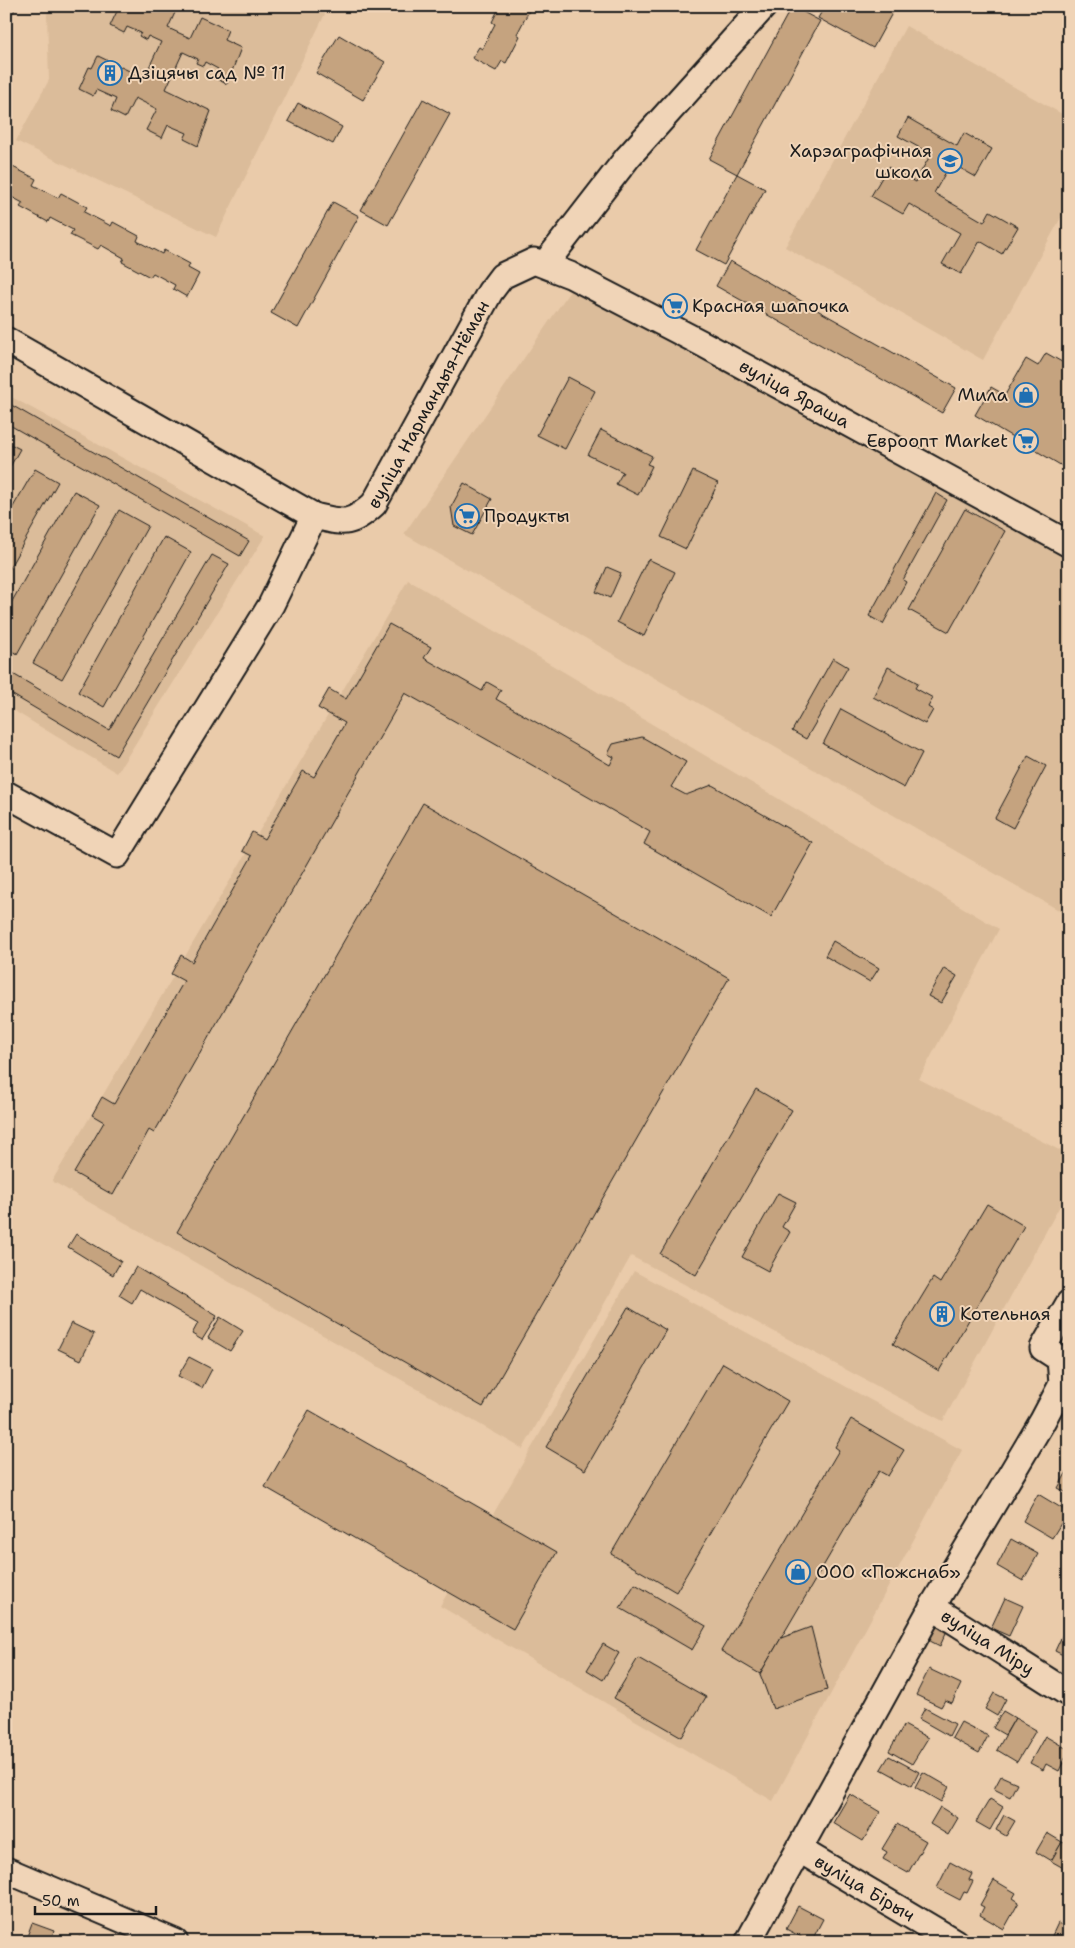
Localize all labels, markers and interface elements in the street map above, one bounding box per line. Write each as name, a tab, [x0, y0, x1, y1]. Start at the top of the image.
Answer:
building icon: Дзіцячы сад № 11	[97, 60, 123, 86]
place label: Дзіцячы сад № 11	[128, 61, 285, 85]
place label: Харэаграфічная школа	[790, 139, 932, 184]
school or university icon: Харэаграфічная школа	[937, 148, 963, 174]
supermarket icon: Красная шапочка	[662, 293, 688, 319]
place label: Красная шапочка	[692, 294, 849, 318]
street label: вуліца Нармандыя-Нёман	[362, 296, 495, 513]
street label: вуліца Яраша	[735, 354, 854, 434]
shop icon: Мила	[1013, 382, 1039, 408]
place label: Мила	[957, 383, 1008, 407]
supermarket icon: Евроопт Market	[1013, 428, 1039, 454]
place label: Евроопт Market	[867, 429, 1008, 453]
supermarket icon: Продукты	[454, 503, 480, 529]
place label: Продукты	[484, 504, 570, 528]
building icon: Котельная	[929, 1301, 955, 1327]
place label: Котельная	[960, 1302, 1051, 1326]
shop icon: ООО «Пожснаб»	[785, 1559, 811, 1585]
place label: ООО «Пожснаб»	[816, 1560, 961, 1584]
street label: вуліца Міру	[936, 1604, 1039, 1681]
street label: вуліца Бірыч	[810, 1849, 919, 1927]
scale bar	[35, 1883, 156, 1915]
text: 50 m	[42, 1891, 80, 1911]

